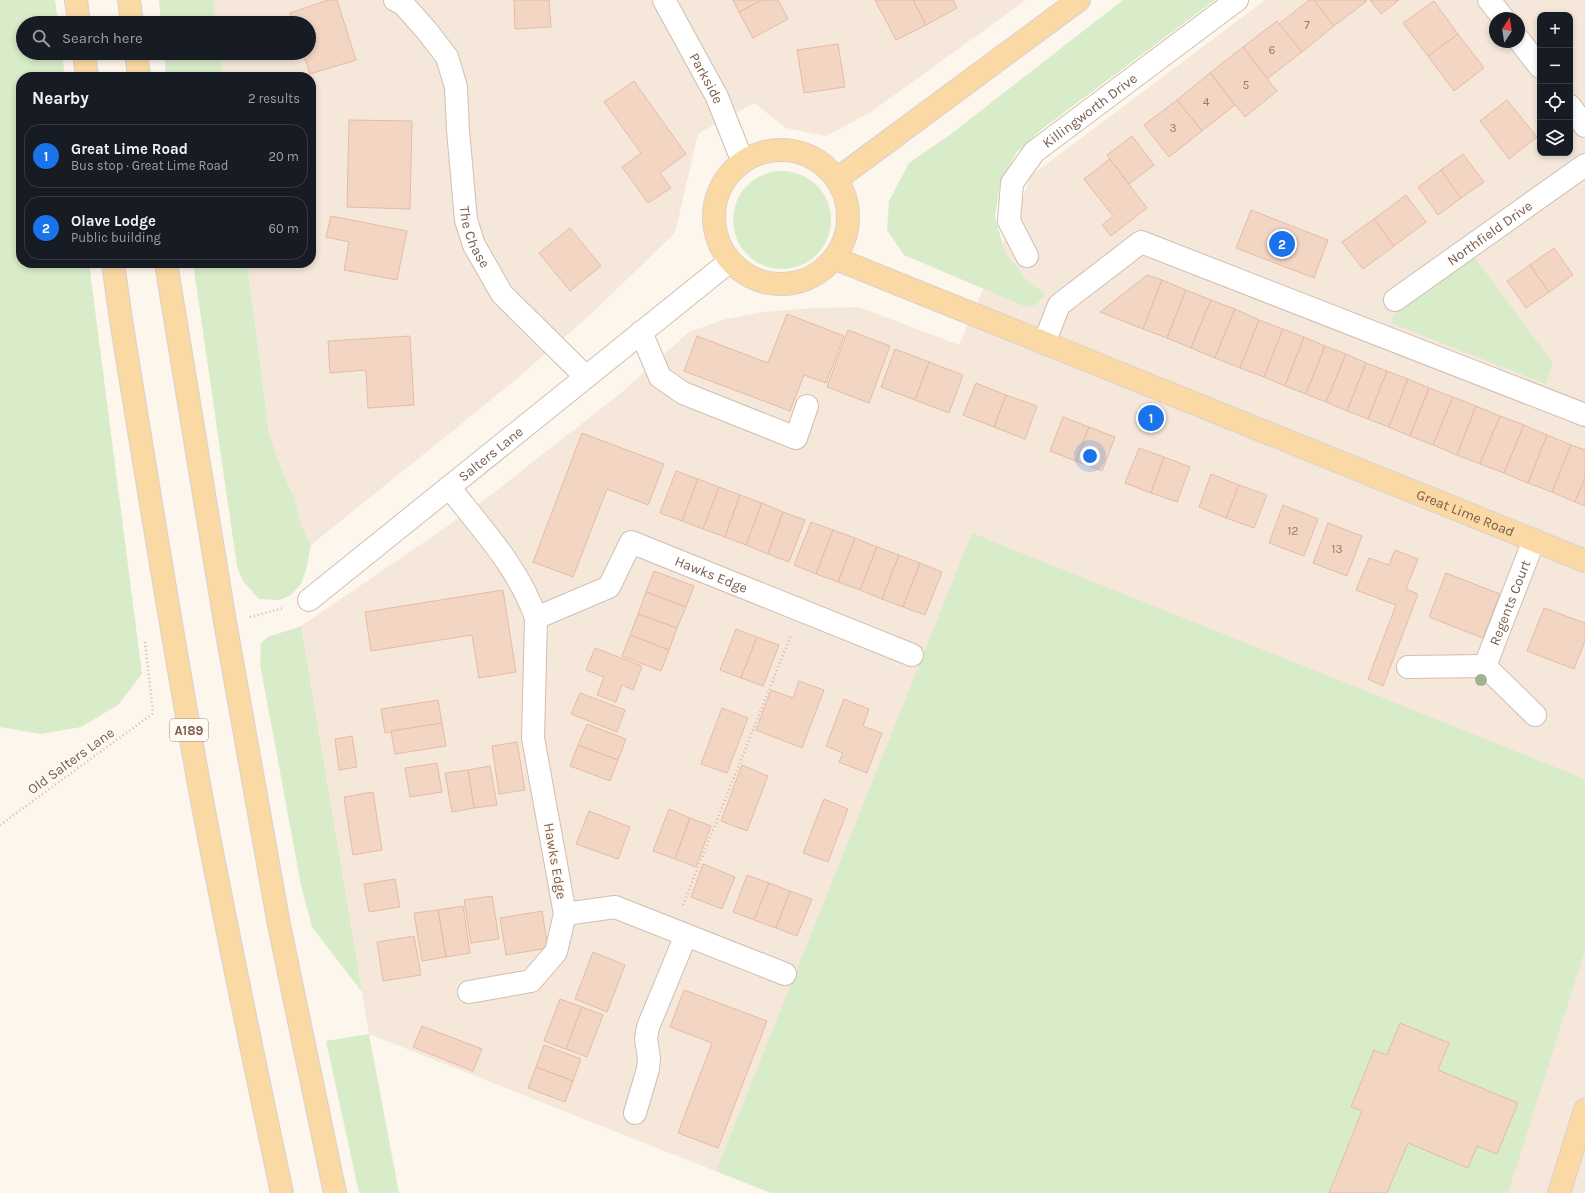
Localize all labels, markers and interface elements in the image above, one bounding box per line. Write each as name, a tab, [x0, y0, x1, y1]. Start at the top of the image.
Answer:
north arrow	[1489, 12, 1525, 48]
map controls	[1537, 12, 1573, 156]
button: +	[1537, 12, 1573, 48]
search box	[16, 16, 316, 60]
house number: 7	[1304, 18, 1310, 32]
icon: search	[30, 27, 52, 49]
text: Search here	[62, 29, 143, 47]
house number: 6	[1269, 43, 1276, 57]
button: −	[1537, 48, 1573, 84]
street label: Parkside	[686, 50, 727, 106]
street label: Killingworth Drive	[1039, 69, 1140, 151]
house number: 5	[1243, 78, 1250, 92]
button: locate	[1537, 84, 1573, 120]
text: Nearby	[32, 88, 89, 108]
text: 2 results	[248, 91, 300, 106]
house number: 4	[1203, 95, 1210, 109]
button: layers	[1537, 120, 1573, 156]
house number: 3	[1169, 121, 1177, 135]
text: Great Lime Road	[71, 140, 188, 158]
text: 1	[44, 149, 48, 164]
text: 20 m	[269, 149, 299, 164]
text: Bus stop · Great Lime Road	[71, 158, 228, 173]
street label: Northfield Drive	[1444, 197, 1535, 269]
street label: The Chase	[456, 205, 494, 271]
text: Olave Lodge	[71, 212, 156, 230]
text: 2	[42, 221, 50, 236]
text: 60 m	[269, 221, 299, 236]
pin: 2	[1269, 229, 1295, 259]
text: Public building	[71, 230, 161, 245]
pin: 1	[1138, 403, 1164, 433]
street label: Salters Lane	[455, 423, 526, 485]
your location	[1080, 446, 1100, 466]
street label: Great Lime Road	[1414, 485, 1517, 540]
house number: 12	[1288, 524, 1299, 538]
house number: 13	[1331, 542, 1343, 556]
street label: Hawks Edge	[672, 552, 750, 597]
street label: Regents Court	[1485, 557, 1534, 648]
road number: A189	[170, 719, 208, 741]
street label: Old Salters Lane	[24, 724, 118, 798]
street label: Hawks Edge	[540, 822, 570, 900]

